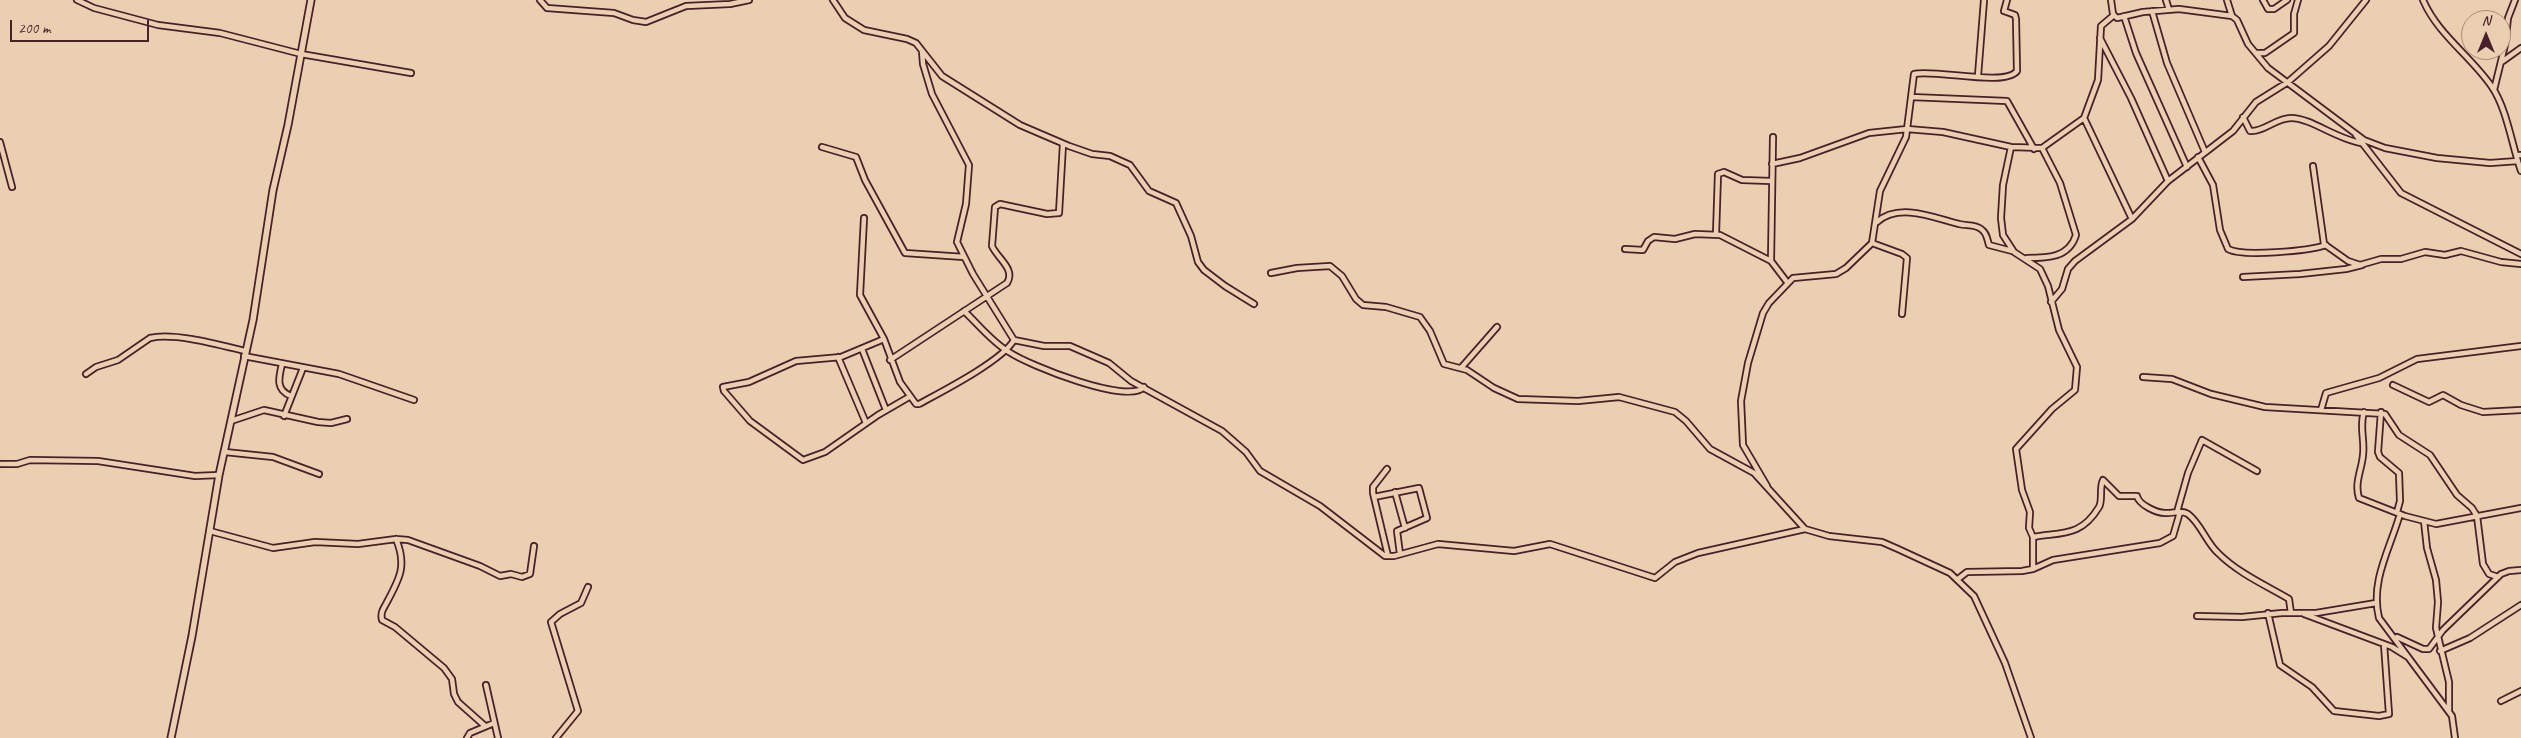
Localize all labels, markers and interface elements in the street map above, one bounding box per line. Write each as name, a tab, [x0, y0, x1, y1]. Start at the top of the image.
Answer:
scale bar	[12, 10, 151, 42]
north arrow	[2461, 10, 2511, 60]
text: N	[2482, 12, 2490, 29]
text: 200 m	[18, 19, 50, 38]

